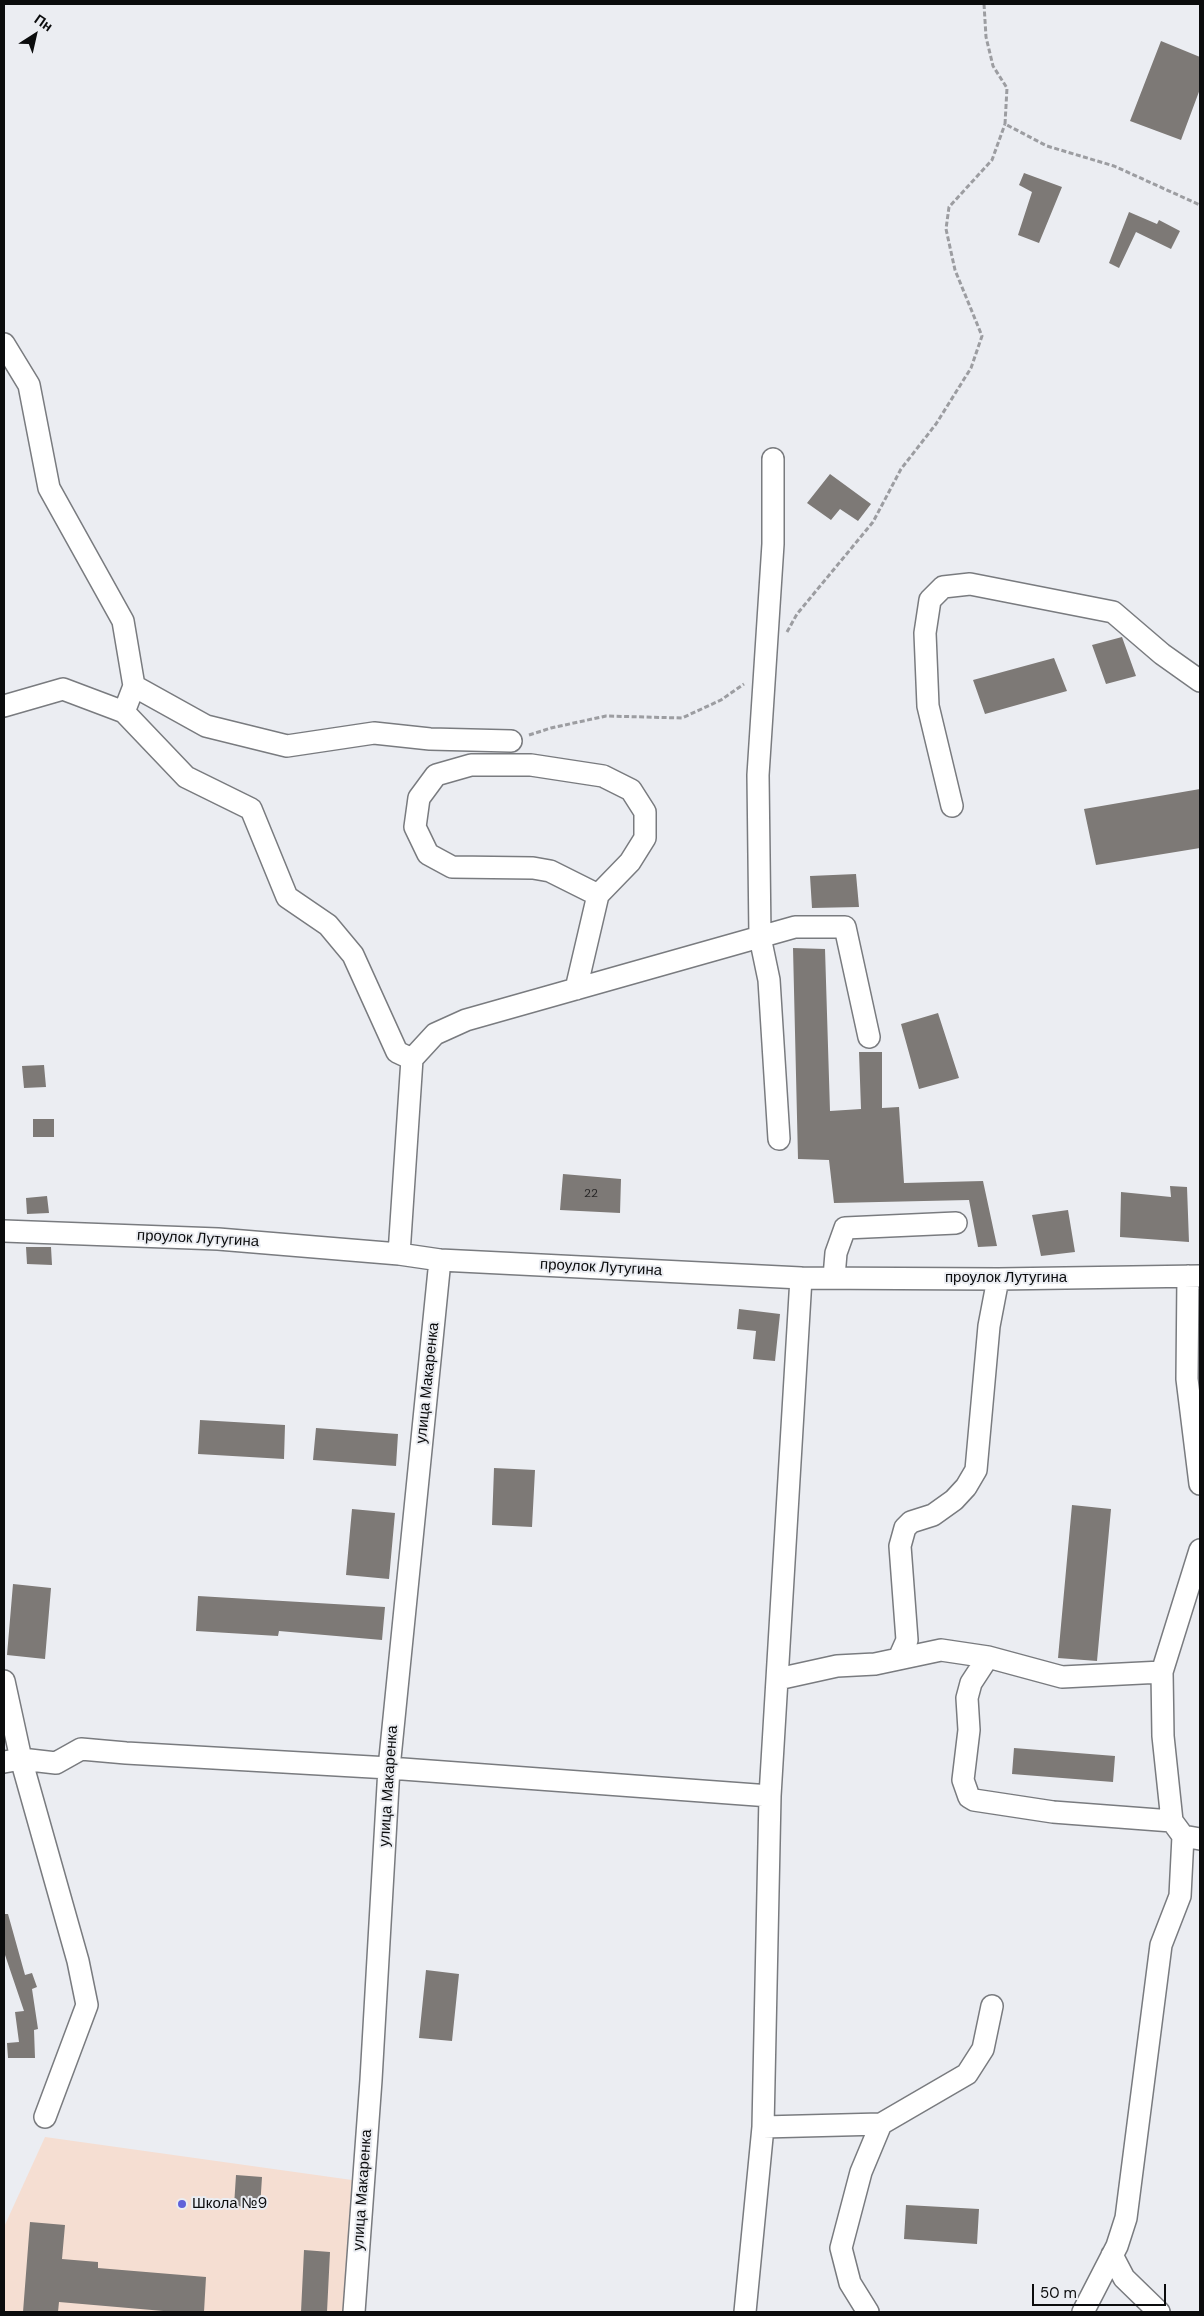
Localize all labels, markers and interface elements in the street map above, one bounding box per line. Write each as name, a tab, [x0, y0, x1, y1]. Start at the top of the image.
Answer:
north arrow	[10, 10, 60, 60]
text: Пн	[31, 10, 56, 35]
house number: 22	[584, 1187, 598, 1201]
street label: проулок Лутугина	[137, 1227, 259, 1251]
street label: проулок Лутугина	[540, 1256, 662, 1280]
street label: проулок Лутугина	[945, 1269, 1067, 1287]
street label: улица Макаренка	[413, 1322, 443, 1444]
street label: улица Макаренка	[376, 1725, 402, 1847]
street label: улица Макаренка	[350, 2129, 376, 2251]
place label: Школа №9	[192, 2195, 267, 2213]
marker: Школа №9	[176, 2198, 188, 2210]
scale bar	[1034, 2274, 1168, 2306]
text: 50 m	[1040, 2283, 1077, 2303]

